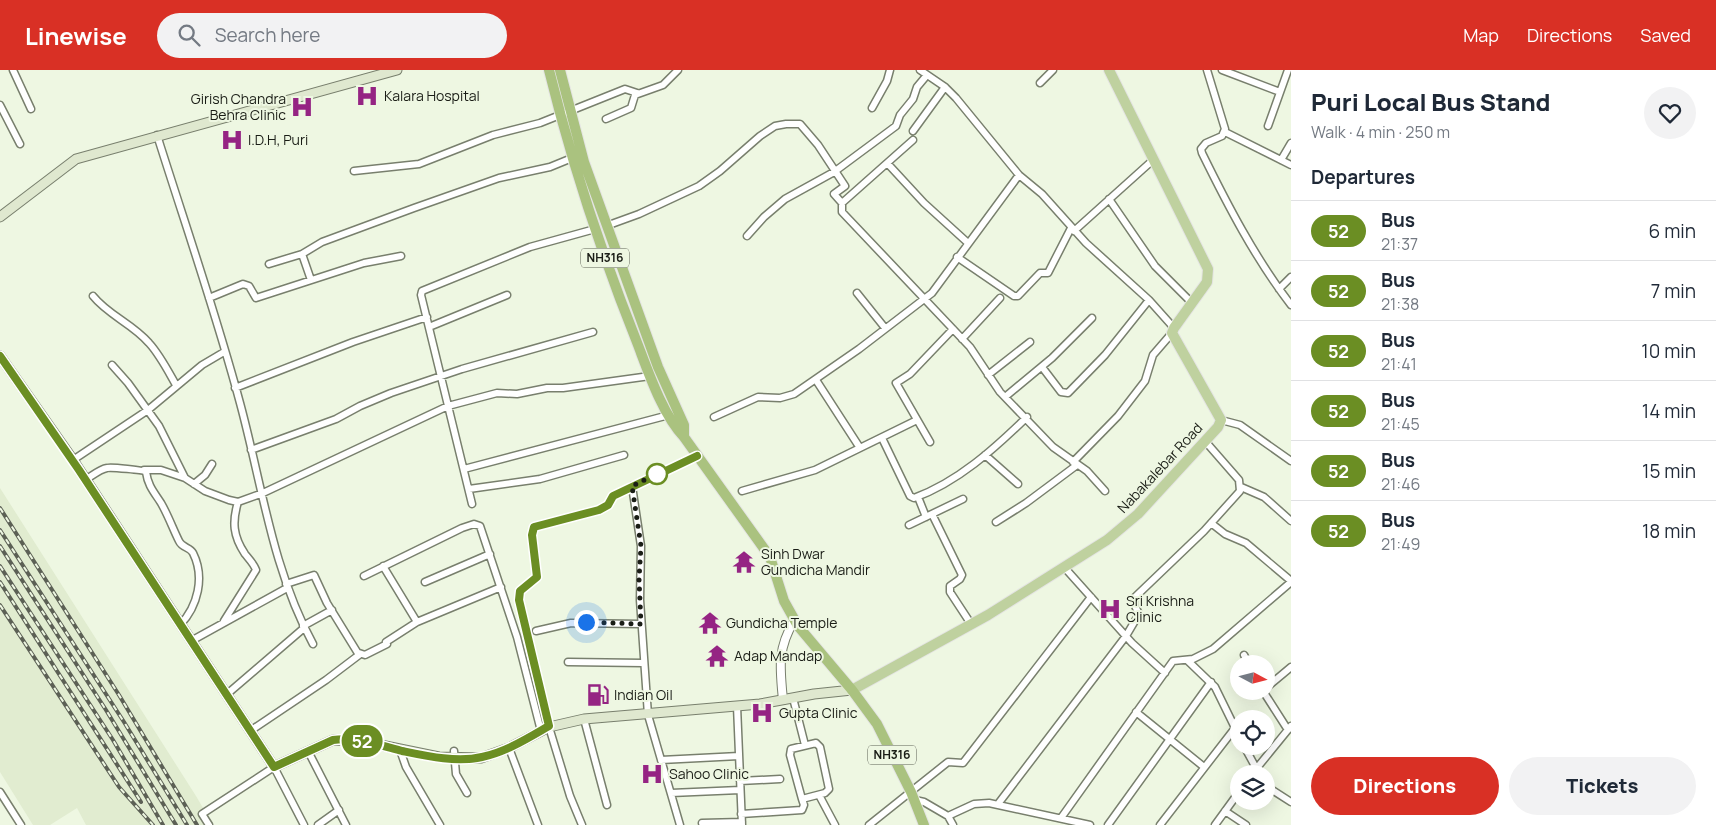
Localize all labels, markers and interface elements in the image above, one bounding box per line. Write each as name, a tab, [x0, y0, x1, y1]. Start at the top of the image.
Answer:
search box	[157, 13, 507, 58]
text: Linewise	[25, 19, 127, 52]
icon: search	[175, 21, 203, 49]
text: Search here	[215, 22, 320, 48]
text: Map	[1463, 23, 1499, 47]
text: Directions	[1527, 23, 1612, 47]
text: Saved	[1640, 23, 1691, 47]
hospital icon: Kalara Hospital	[354, 83, 380, 109]
text: Puri Local Bus Stand	[1311, 85, 1551, 118]
place label: Kalara Hospital	[384, 86, 480, 105]
button: heart	[1644, 87, 1696, 139]
place label: Girish Chandra Behra Clinic	[191, 89, 286, 124]
hospital icon: Girish Chandra Behra Clinic	[289, 94, 315, 120]
text: Walk · 4 min · 250 m	[1311, 121, 1450, 143]
hospital icon: I.D.H, Puri	[219, 127, 245, 153]
place label: I.D.H, Puri	[248, 130, 308, 149]
text: Departures	[1311, 164, 1415, 190]
text: Bus	[1381, 207, 1415, 233]
text: 6 min	[1649, 218, 1696, 244]
text: 52	[1328, 219, 1349, 243]
text: 21:37	[1381, 233, 1418, 255]
road number: NH316	[581, 248, 629, 268]
text: Bus	[1381, 267, 1415, 293]
text: 7 min	[1651, 278, 1696, 304]
text: 52	[1328, 279, 1349, 303]
text: 21:38	[1381, 293, 1419, 315]
text: Bus	[1381, 327, 1415, 353]
text: 10 min	[1641, 338, 1696, 364]
text: 52	[1328, 339, 1349, 363]
text: 21:41	[1381, 353, 1417, 375]
text: Bus	[1381, 387, 1415, 413]
text: 14 min	[1642, 398, 1696, 424]
text: 52	[1328, 399, 1349, 423]
text: 21:45	[1381, 413, 1420, 435]
street label: Nabakalebar Road	[1113, 419, 1206, 517]
text: Bus	[1381, 447, 1415, 473]
text: 15 min	[1642, 458, 1696, 484]
text: 52	[1328, 459, 1349, 483]
unlabelled marker	[646, 463, 668, 485]
text: 21:46	[1381, 473, 1421, 495]
text: Bus	[1381, 507, 1415, 533]
text: 18 min	[1642, 518, 1696, 544]
text: 52	[1328, 519, 1349, 543]
text: 21:49	[1381, 533, 1420, 555]
place label: Sinh Dwar Gundicha Mandir	[761, 544, 870, 579]
temple icon: Sinh Dwar Gundicha Mandir	[731, 549, 757, 575]
place label: Sri Krishna Clinic	[1126, 591, 1194, 626]
hospital icon: Sri Krishna Clinic	[1097, 596, 1123, 622]
your location	[574, 610, 599, 635]
temple icon: Gundicha Temple	[697, 610, 723, 636]
place label: Gundicha Temple	[726, 613, 837, 632]
temple icon: Adap Mandap	[704, 643, 730, 669]
place label: Adap Mandap	[734, 646, 822, 665]
north arrow	[1230, 655, 1275, 700]
map controls	[1230, 655, 1275, 810]
fuel station icon: Indian Oil	[585, 682, 611, 708]
place label: Indian Oil	[614, 685, 673, 704]
hospital icon: Gupta Clinic	[749, 700, 775, 726]
place label: Gupta Clinic	[779, 703, 858, 722]
button: locate	[1230, 710, 1275, 755]
line badge: 52	[340, 725, 384, 757]
text: 52	[352, 729, 372, 753]
road number: NH316	[868, 746, 916, 764]
button: Directions	[1311, 757, 1499, 815]
button: Tickets	[1509, 757, 1696, 815]
hospital icon: Sahoo Clinic	[639, 761, 665, 787]
place label: Sahoo Clinic	[669, 764, 749, 783]
button: layers	[1230, 765, 1275, 810]

